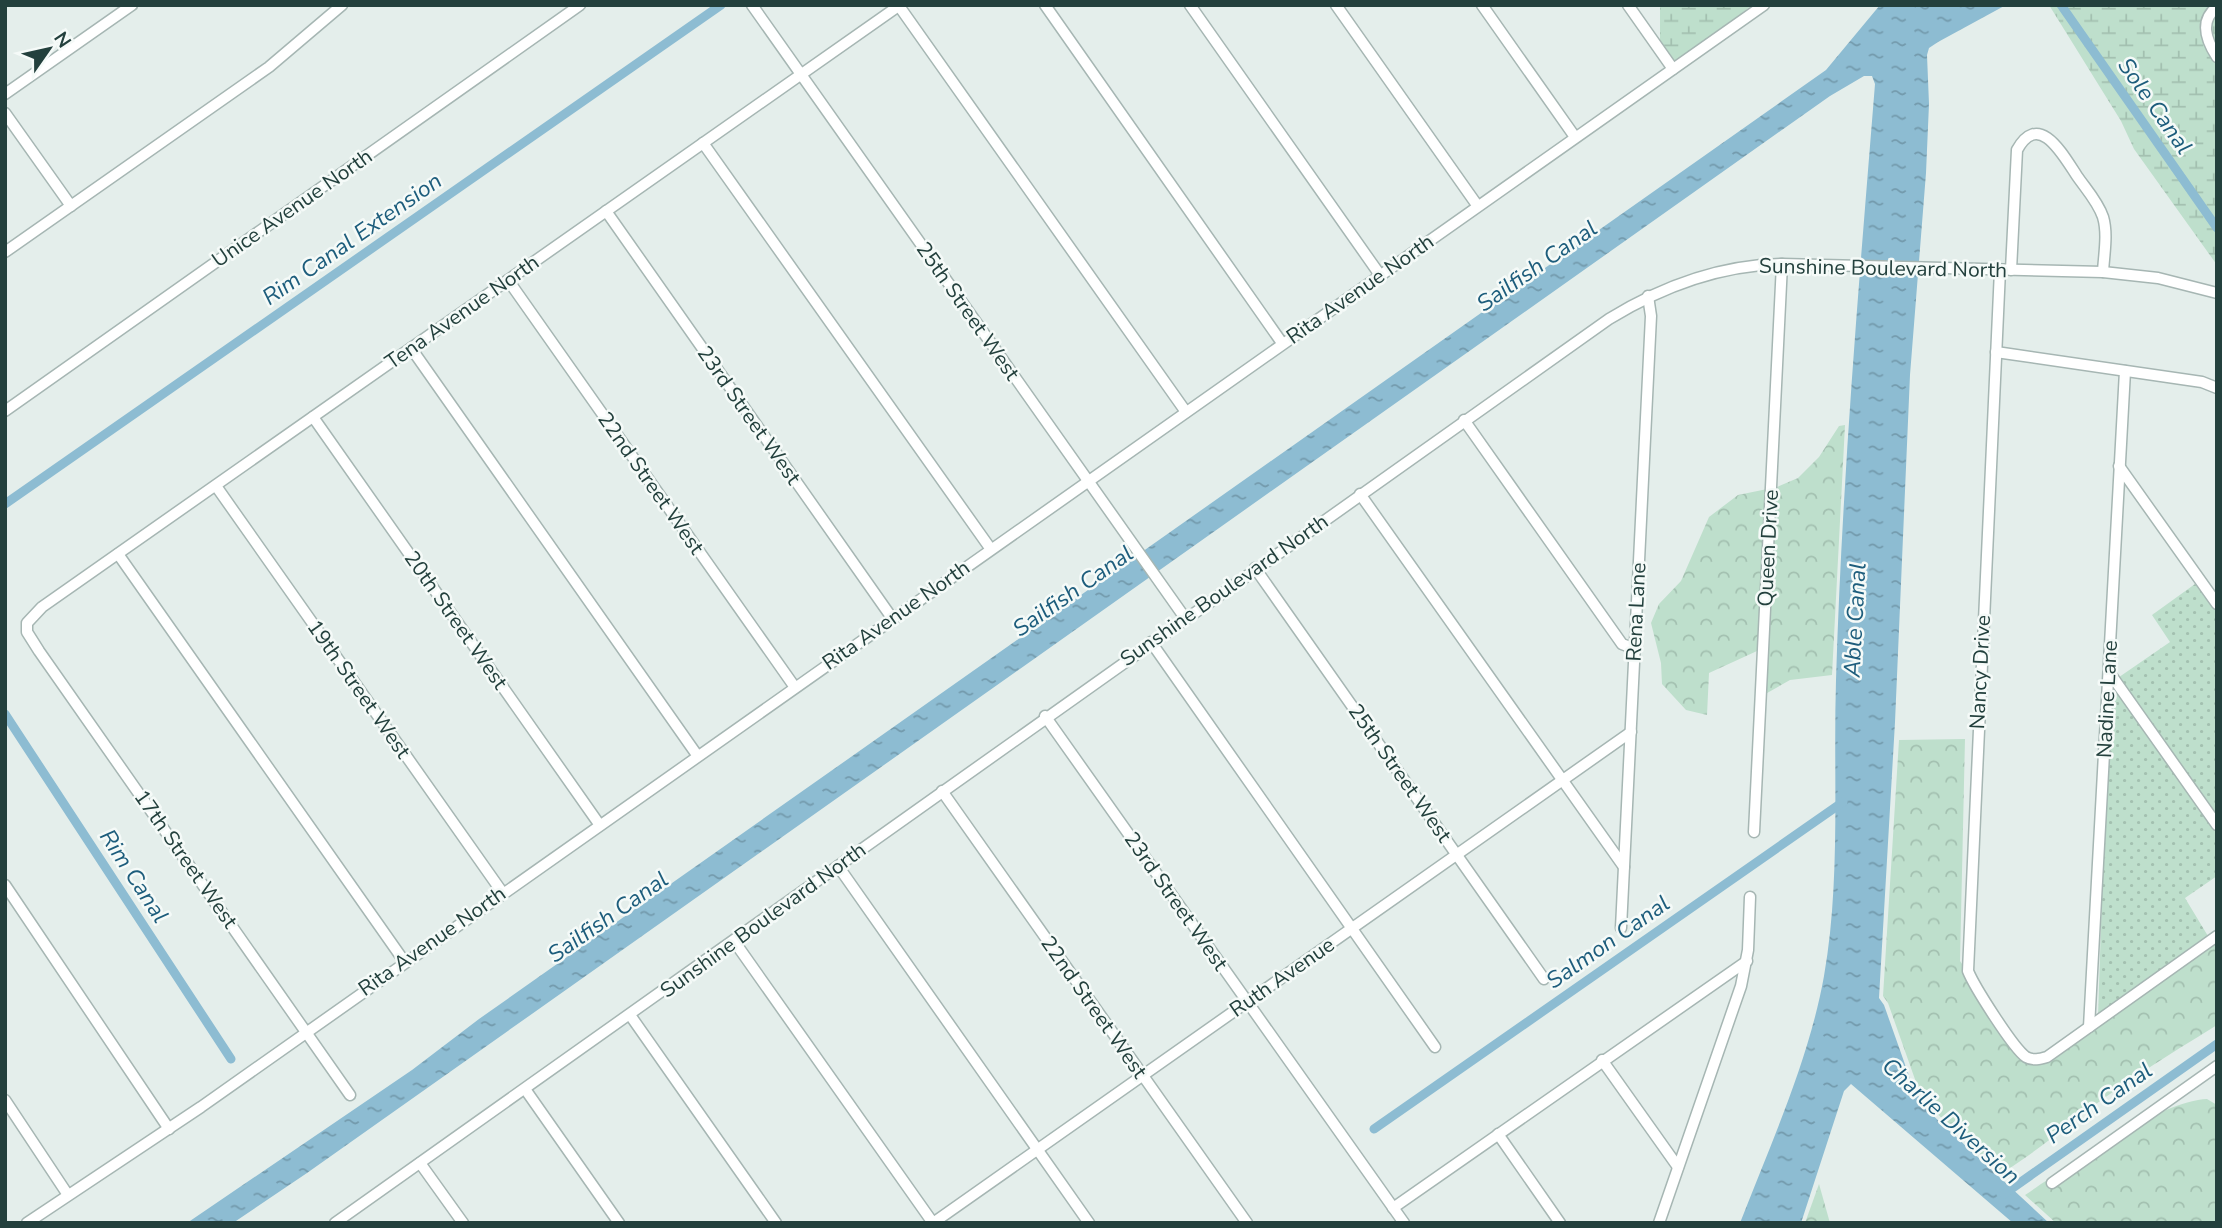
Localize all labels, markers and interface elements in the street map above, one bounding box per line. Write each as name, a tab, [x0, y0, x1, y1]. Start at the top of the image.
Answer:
north arrow	[14, 14, 84, 84]
text: N	[48, 27, 77, 53]
water label: Sole Canal	[2110, 52, 2200, 160]
street label: Unice Avenue North	[206, 142, 378, 274]
water label: Rim Canal Extension	[256, 165, 448, 313]
water label: Sailfish Canal	[1471, 213, 1603, 319]
street label: Rita Avenue North	[1281, 228, 1439, 350]
street label: 25th Street West	[910, 236, 1027, 386]
street label: Tena Avenue North	[379, 248, 545, 376]
street label: Sunshine Boulevard North	[1759, 252, 2007, 284]
street label: 23rd Street West	[691, 340, 808, 490]
street label: 22nd Street West	[591, 406, 711, 560]
street label: Queen Drive	[1751, 489, 1785, 607]
street label: Sunshine Boulevard North	[1114, 507, 1334, 673]
water label: Sailfish Canal	[1007, 538, 1139, 644]
street label: 20th Street West	[398, 545, 515, 695]
street label: Rita Avenue North	[817, 554, 975, 676]
street label: Rena Lane	[1619, 562, 1653, 662]
water label: Able Canal	[1836, 562, 1873, 679]
street label: 19th Street West	[301, 614, 418, 764]
street label: Nancy Drive	[1963, 614, 1997, 730]
street label: Nadine Lane	[2090, 639, 2124, 759]
street label: 25th Street West	[1342, 698, 1459, 848]
street label: 17th Street West	[128, 784, 245, 934]
water label: Rim Canal	[92, 823, 176, 929]
street label: 23rd Street West	[1118, 826, 1235, 976]
street label: Sunshine Boulevard North	[654, 836, 872, 1004]
water label: Sailfish Canal	[542, 864, 674, 970]
street label: Rita Avenue North	[353, 880, 511, 1002]
water label: Salmon Canal	[1540, 888, 1676, 996]
street label: 22nd Street West	[1034, 930, 1154, 1084]
street label: Ruth Avenue	[1224, 931, 1340, 1023]
water label: Charlie Diversion	[1875, 1051, 2027, 1191]
water label: Perch Canal	[2040, 1055, 2158, 1151]

